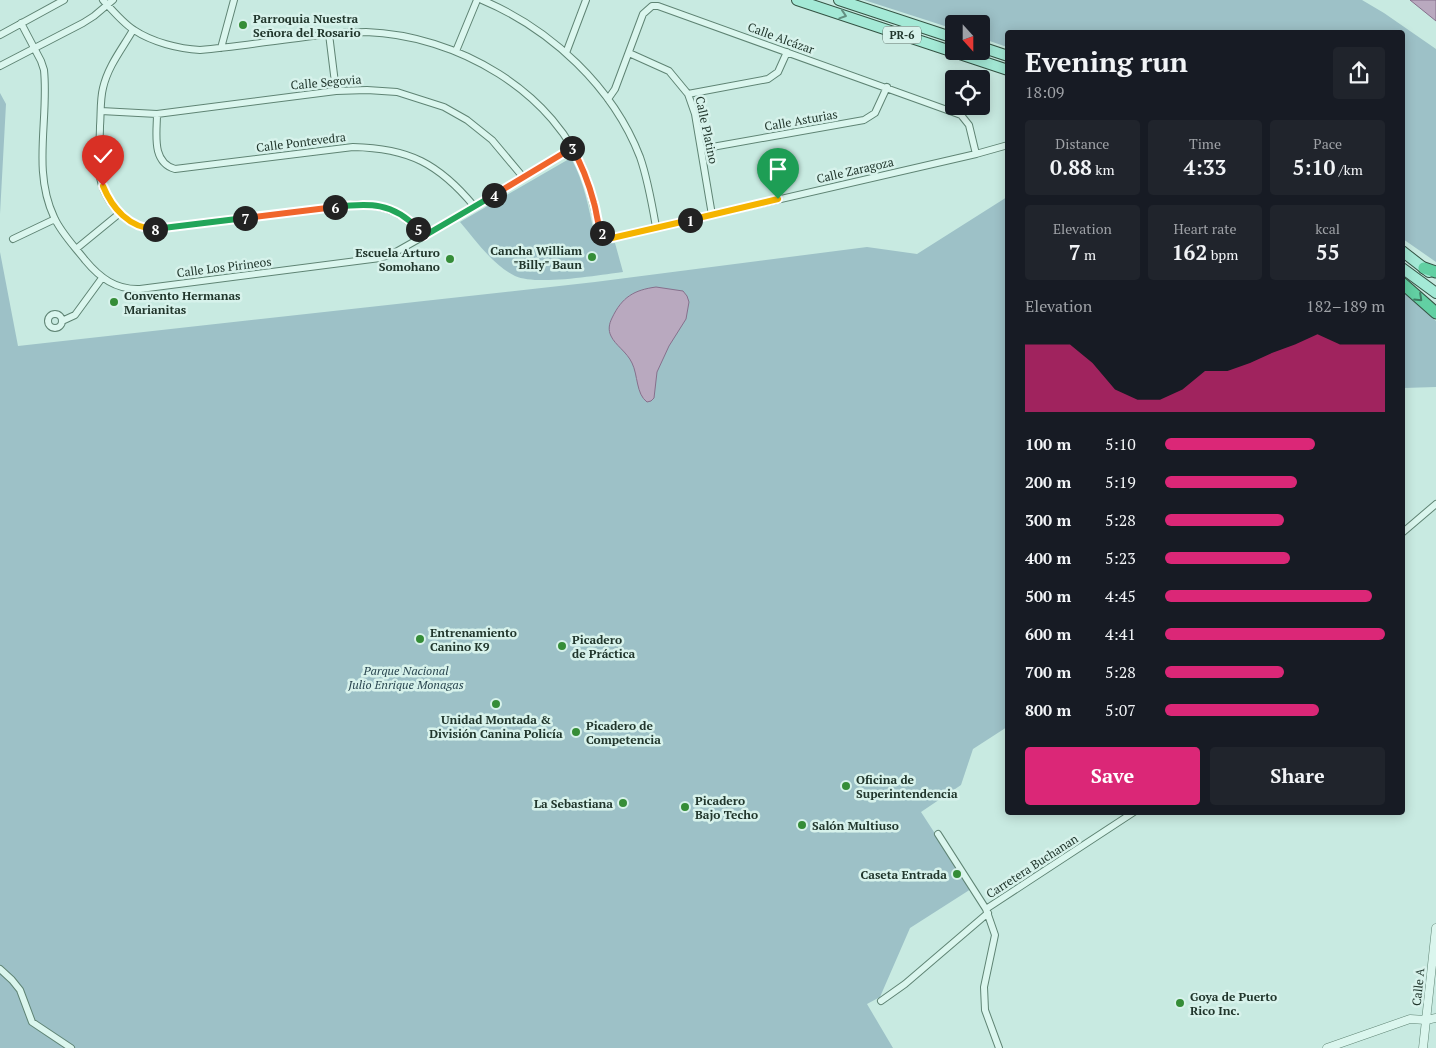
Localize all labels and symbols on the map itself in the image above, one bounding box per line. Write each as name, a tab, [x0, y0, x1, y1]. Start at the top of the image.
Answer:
one-way arrow	[839, 10, 847, 20]
place label: Parroquia Nuestra Señora del Rosario	[253, 11, 361, 40]
north arrow	[945, 15, 990, 60]
marker: Parroquia Nuestra Señora del Rosario	[237, 19, 249, 31]
street label: Calle Alcázar	[746, 19, 817, 57]
road number: PR-6	[883, 26, 921, 44]
street label: Calle Segovia	[290, 71, 362, 93]
street label: Calle Platino	[693, 95, 722, 165]
street label: Calle Asturias	[763, 106, 839, 134]
street label: Calle Pontevedra	[255, 129, 347, 155]
pin	[82, 135, 124, 186]
pin: 3	[560, 136, 584, 160]
pin	[757, 148, 799, 199]
street label: Calle Zaragoza	[815, 154, 895, 186]
pin: 4	[482, 182, 506, 208]
pin: 6	[322, 194, 348, 220]
pin: 7	[232, 206, 258, 230]
pin: 1	[678, 208, 702, 232]
pin: 8	[142, 216, 168, 242]
pin: 5	[406, 216, 430, 242]
pin: 2	[590, 220, 614, 246]
place label: Cancha William "Billy" Baun	[490, 243, 582, 272]
place label: Escuela Arturo Somohano	[355, 245, 440, 274]
marker: Cancha William "Billy" Baun	[586, 251, 598, 263]
marker: Escuela Arturo Somohano	[444, 253, 456, 265]
street label: Calle Los Pirineos	[176, 254, 272, 280]
place label: Convento Hermanas Marianitas	[124, 288, 241, 317]
one-way arrow	[1414, 292, 1423, 301]
marker: Convento Hermanas Marianitas	[108, 296, 120, 308]
place label: Entrenamiento Canino K9	[430, 625, 517, 654]
place label: Picadero de Práctica	[572, 632, 636, 661]
marker: Entrenamiento Canino K9	[414, 633, 426, 645]
marker: Picadero de Práctica	[556, 640, 568, 652]
park label: Parque Nacional Julio Enrique Monagas	[347, 663, 464, 692]
marker: Unidad Montada & División Canina Policía	[490, 698, 502, 710]
place label: Unidad Montada & División Canina Policía	[429, 712, 563, 741]
place label: Picadero de Competencia	[586, 718, 661, 747]
marker: Picadero de Competencia	[570, 726, 582, 738]
place label: Oficina de Superintendencia	[856, 772, 958, 801]
marker: Oficina de Superintendencia	[840, 780, 852, 792]
place label: Picadero Bajo Techo	[695, 793, 758, 822]
place label: La Sebastiana	[534, 796, 613, 811]
marker: La Sebastiana	[617, 797, 629, 809]
marker: Picadero Bajo Techo	[679, 801, 691, 813]
place label: Salón Multiuso	[812, 818, 899, 833]
marker: Salón Multiuso	[796, 819, 808, 831]
street label: Carretera Buchanan	[983, 831, 1081, 901]
place label: Caseta Entrada	[860, 867, 947, 882]
marker: Caseta Entrada	[951, 868, 963, 880]
street label: Calle A	[1409, 967, 1428, 1007]
place label: Goya de Puerto Rico Inc.	[1190, 989, 1277, 1018]
marker: Goya de Puerto Rico Inc.	[1174, 997, 1186, 1009]

